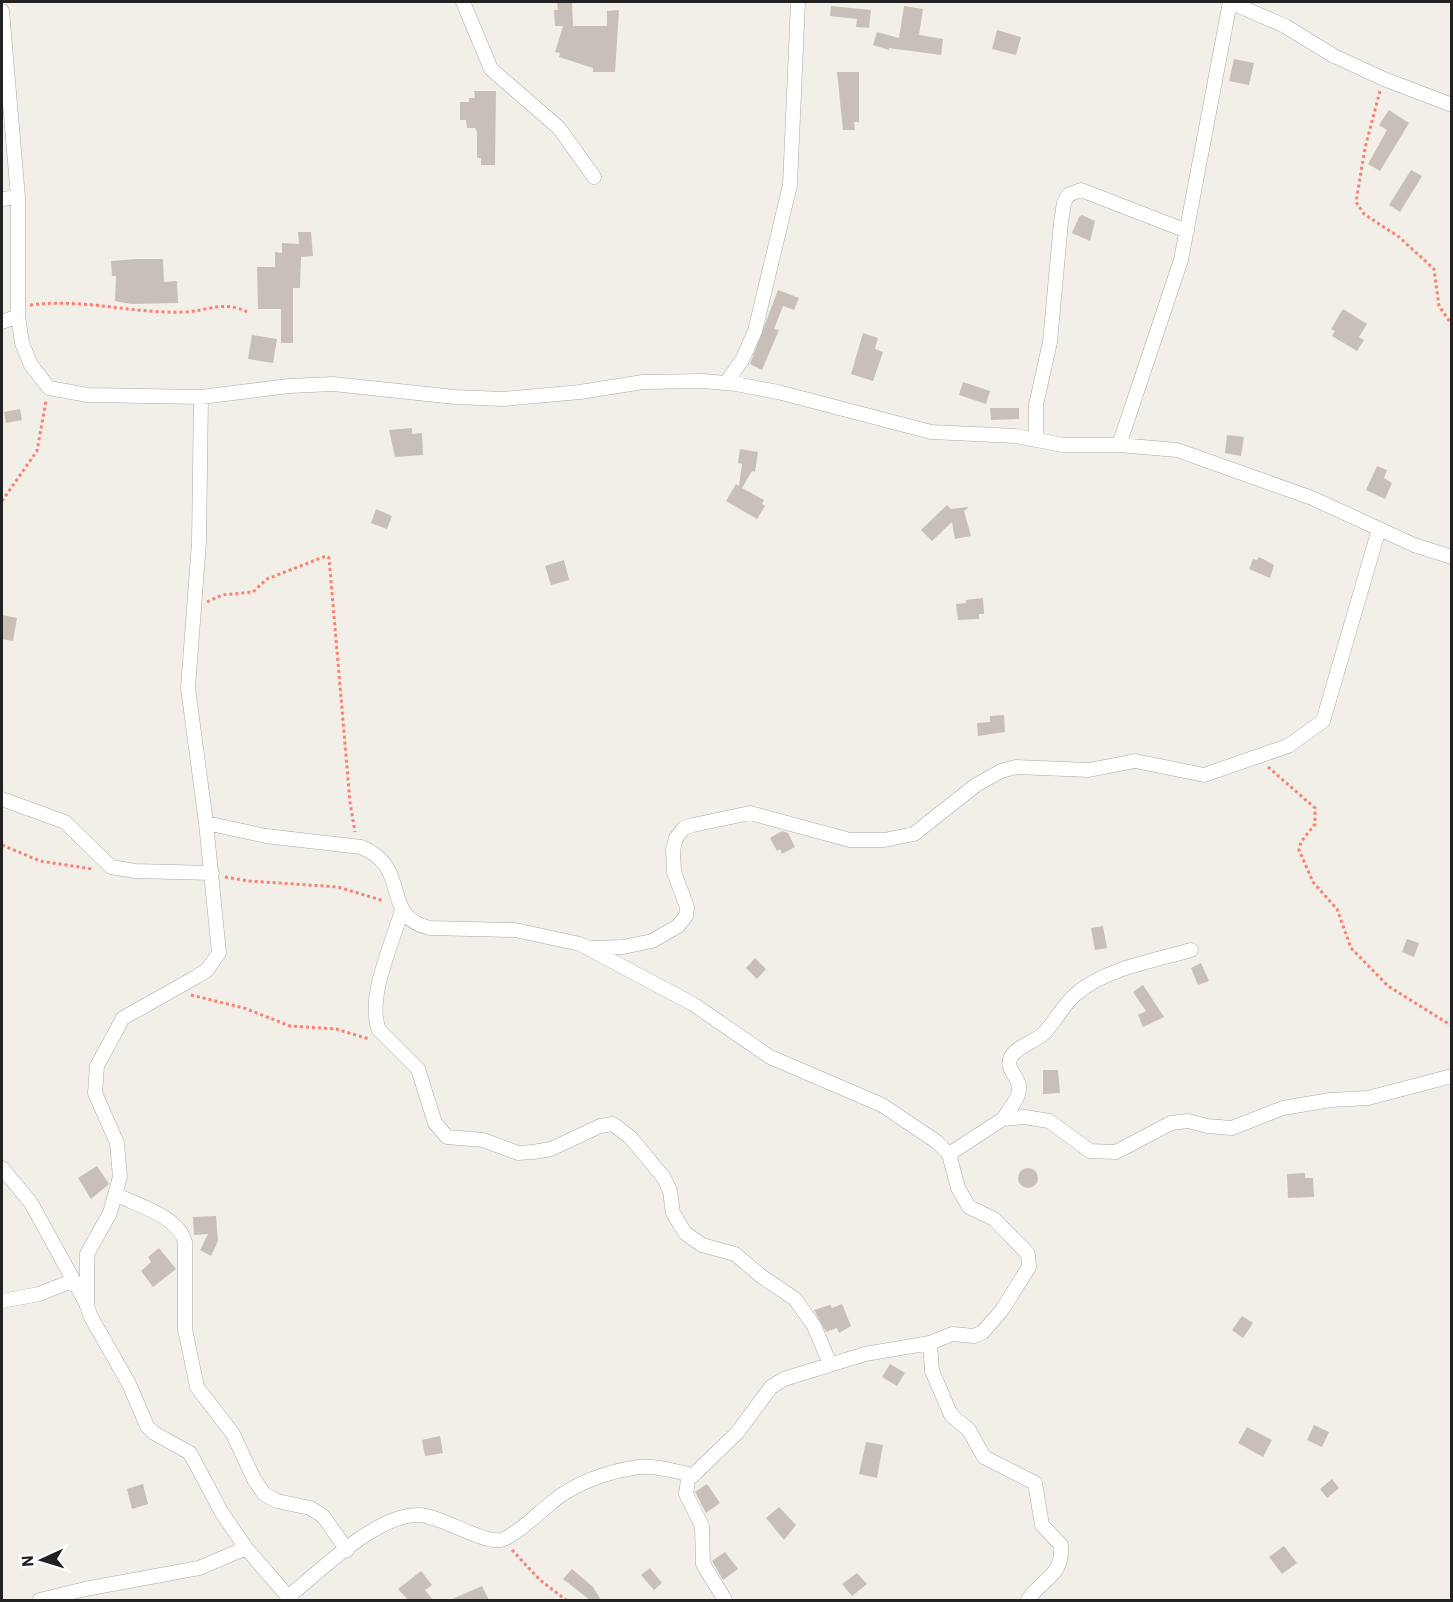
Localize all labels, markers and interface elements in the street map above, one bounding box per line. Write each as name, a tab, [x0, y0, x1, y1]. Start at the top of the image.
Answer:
north arrow	[12, 1530, 72, 1590]
text: N	[17, 1555, 37, 1568]

